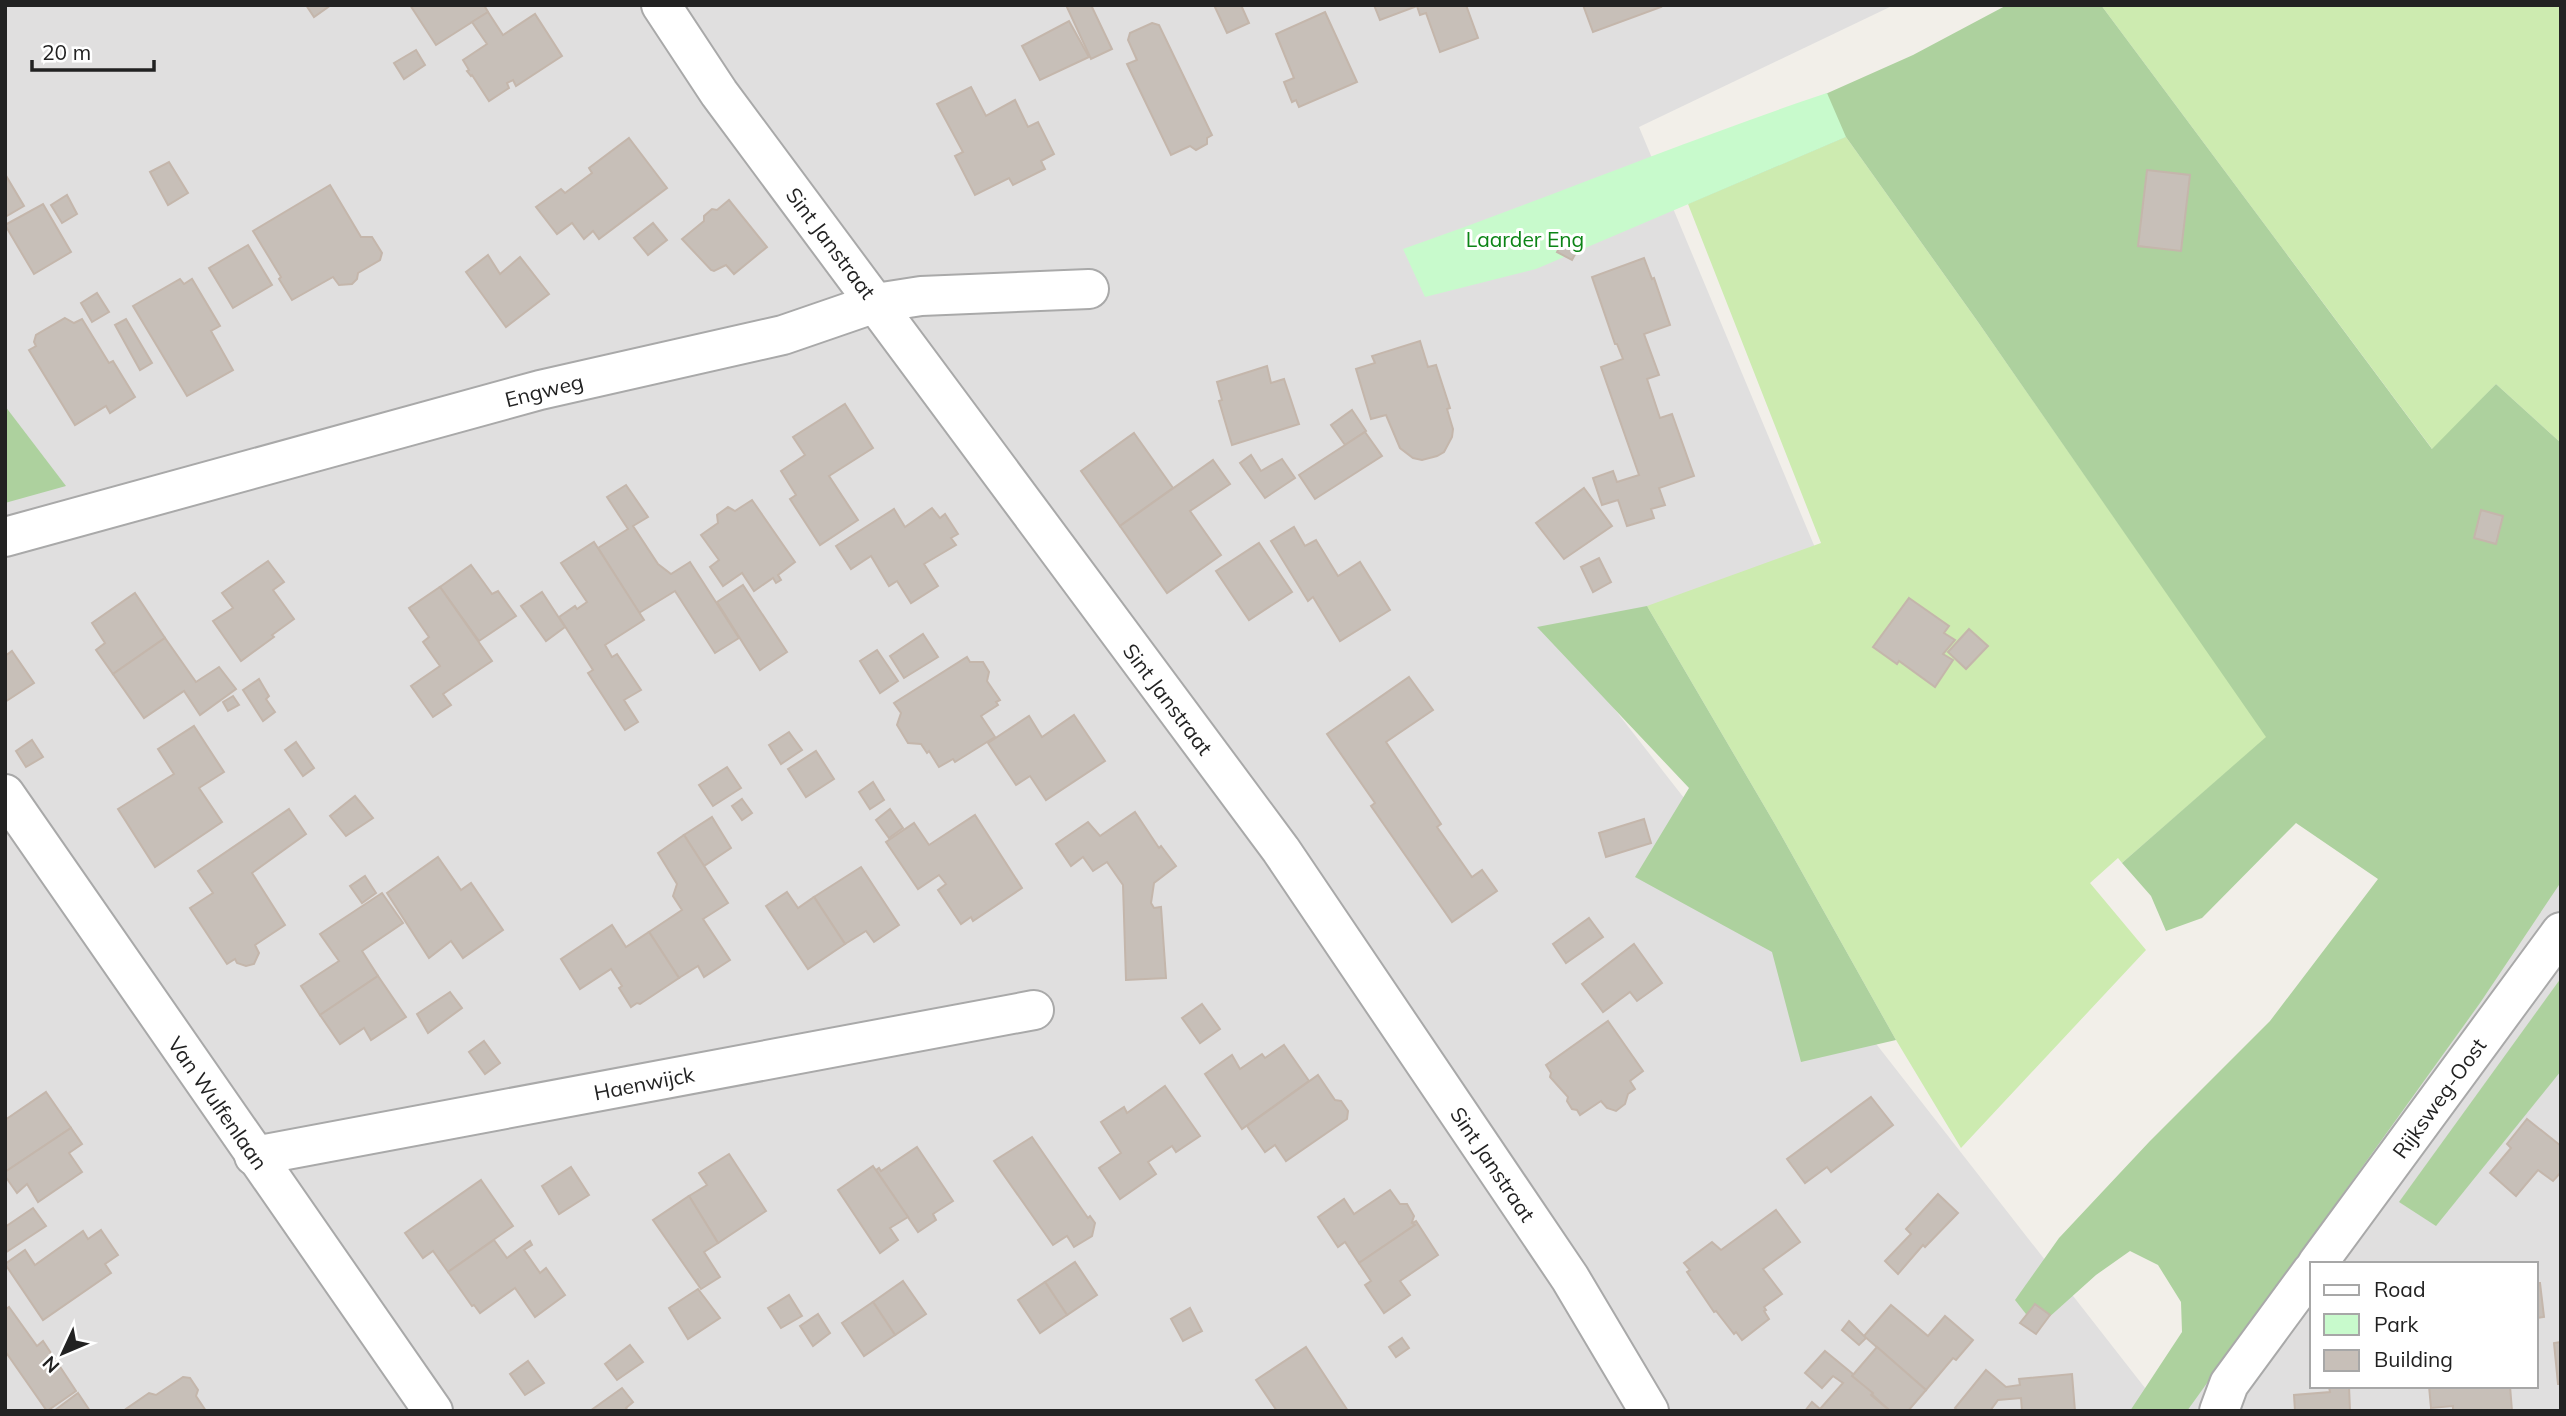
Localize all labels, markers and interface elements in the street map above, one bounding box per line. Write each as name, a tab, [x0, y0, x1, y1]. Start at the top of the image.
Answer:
scale bar	[32, 28, 154, 72]
text: 20 m	[42, 39, 91, 65]
street label: Sint Janstraat	[781, 182, 881, 304]
park label: Laarder Eng	[1466, 226, 1584, 252]
street label: Engweg	[502, 368, 586, 412]
street label: Sint Janstraat	[1118, 638, 1218, 760]
street label: Van Wulfenlaan	[163, 1032, 273, 1174]
street label: Rijksweg-Oost	[2387, 1033, 2491, 1163]
street label: Haenwijck	[592, 1060, 697, 1105]
street label: Sint Janstraat	[1445, 1102, 1541, 1226]
legend	[2310, 1262, 2538, 1388]
text: Road	[2374, 1276, 2425, 1302]
text: Park	[2374, 1311, 2418, 1337]
north arrow	[28, 1318, 98, 1388]
text: Building	[2374, 1346, 2453, 1372]
text: N	[37, 1351, 64, 1378]

